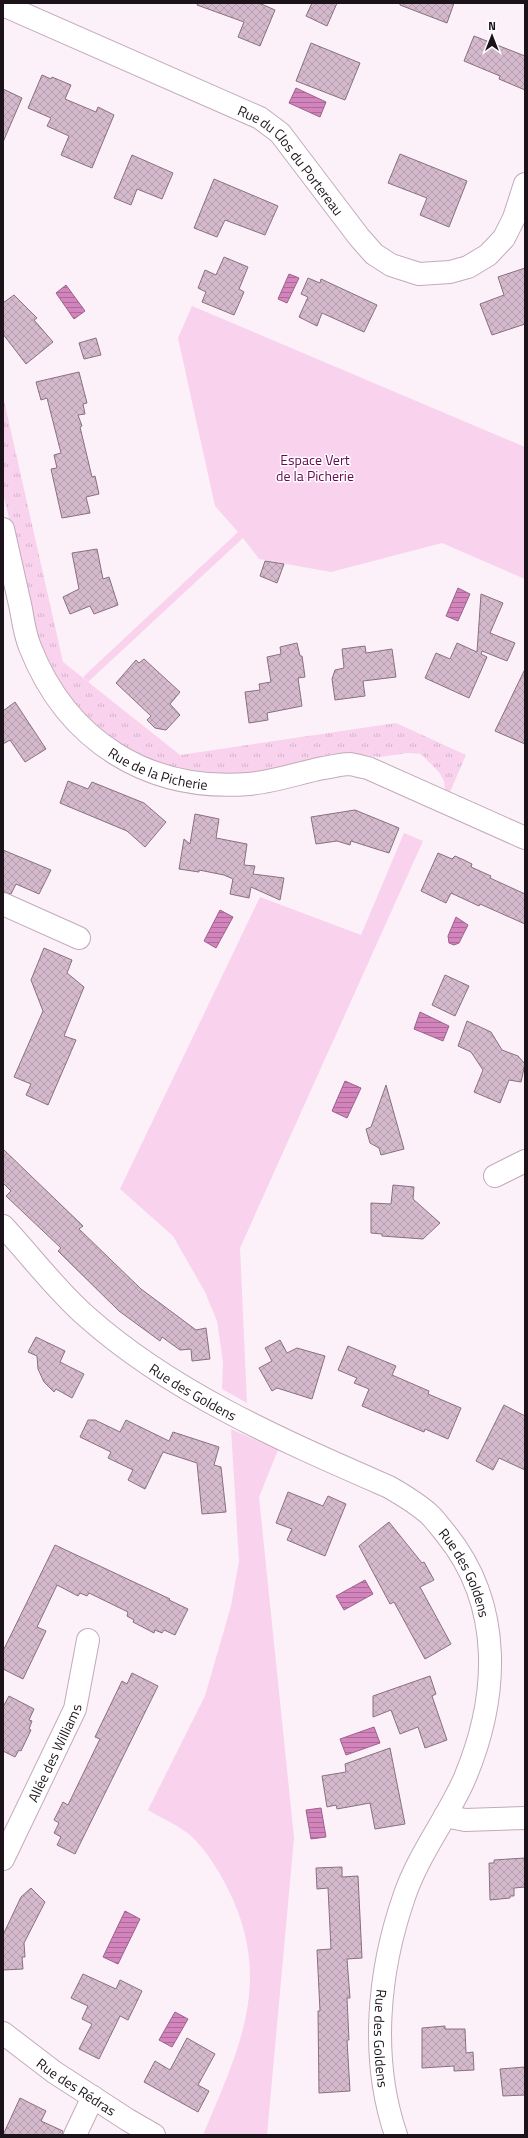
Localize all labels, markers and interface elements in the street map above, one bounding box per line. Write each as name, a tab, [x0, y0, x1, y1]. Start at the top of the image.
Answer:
north arrow	[472, 16, 512, 56]
text: N	[488, 18, 496, 34]
street label: Rue du Clos du Portereau	[235, 99, 349, 219]
park label: Espace Vert de la Picherie	[276, 449, 354, 486]
street label: Rue de la Picherie	[104, 741, 209, 794]
street label: Rue des Goldens	[145, 1358, 241, 1425]
street label: Rue des Goldens	[434, 1523, 496, 1619]
street label: Allée des Williams	[22, 1702, 86, 1805]
street label: Rue des Goldens	[370, 1988, 395, 2089]
street label: Rue des Rédras	[32, 2052, 121, 2120]

